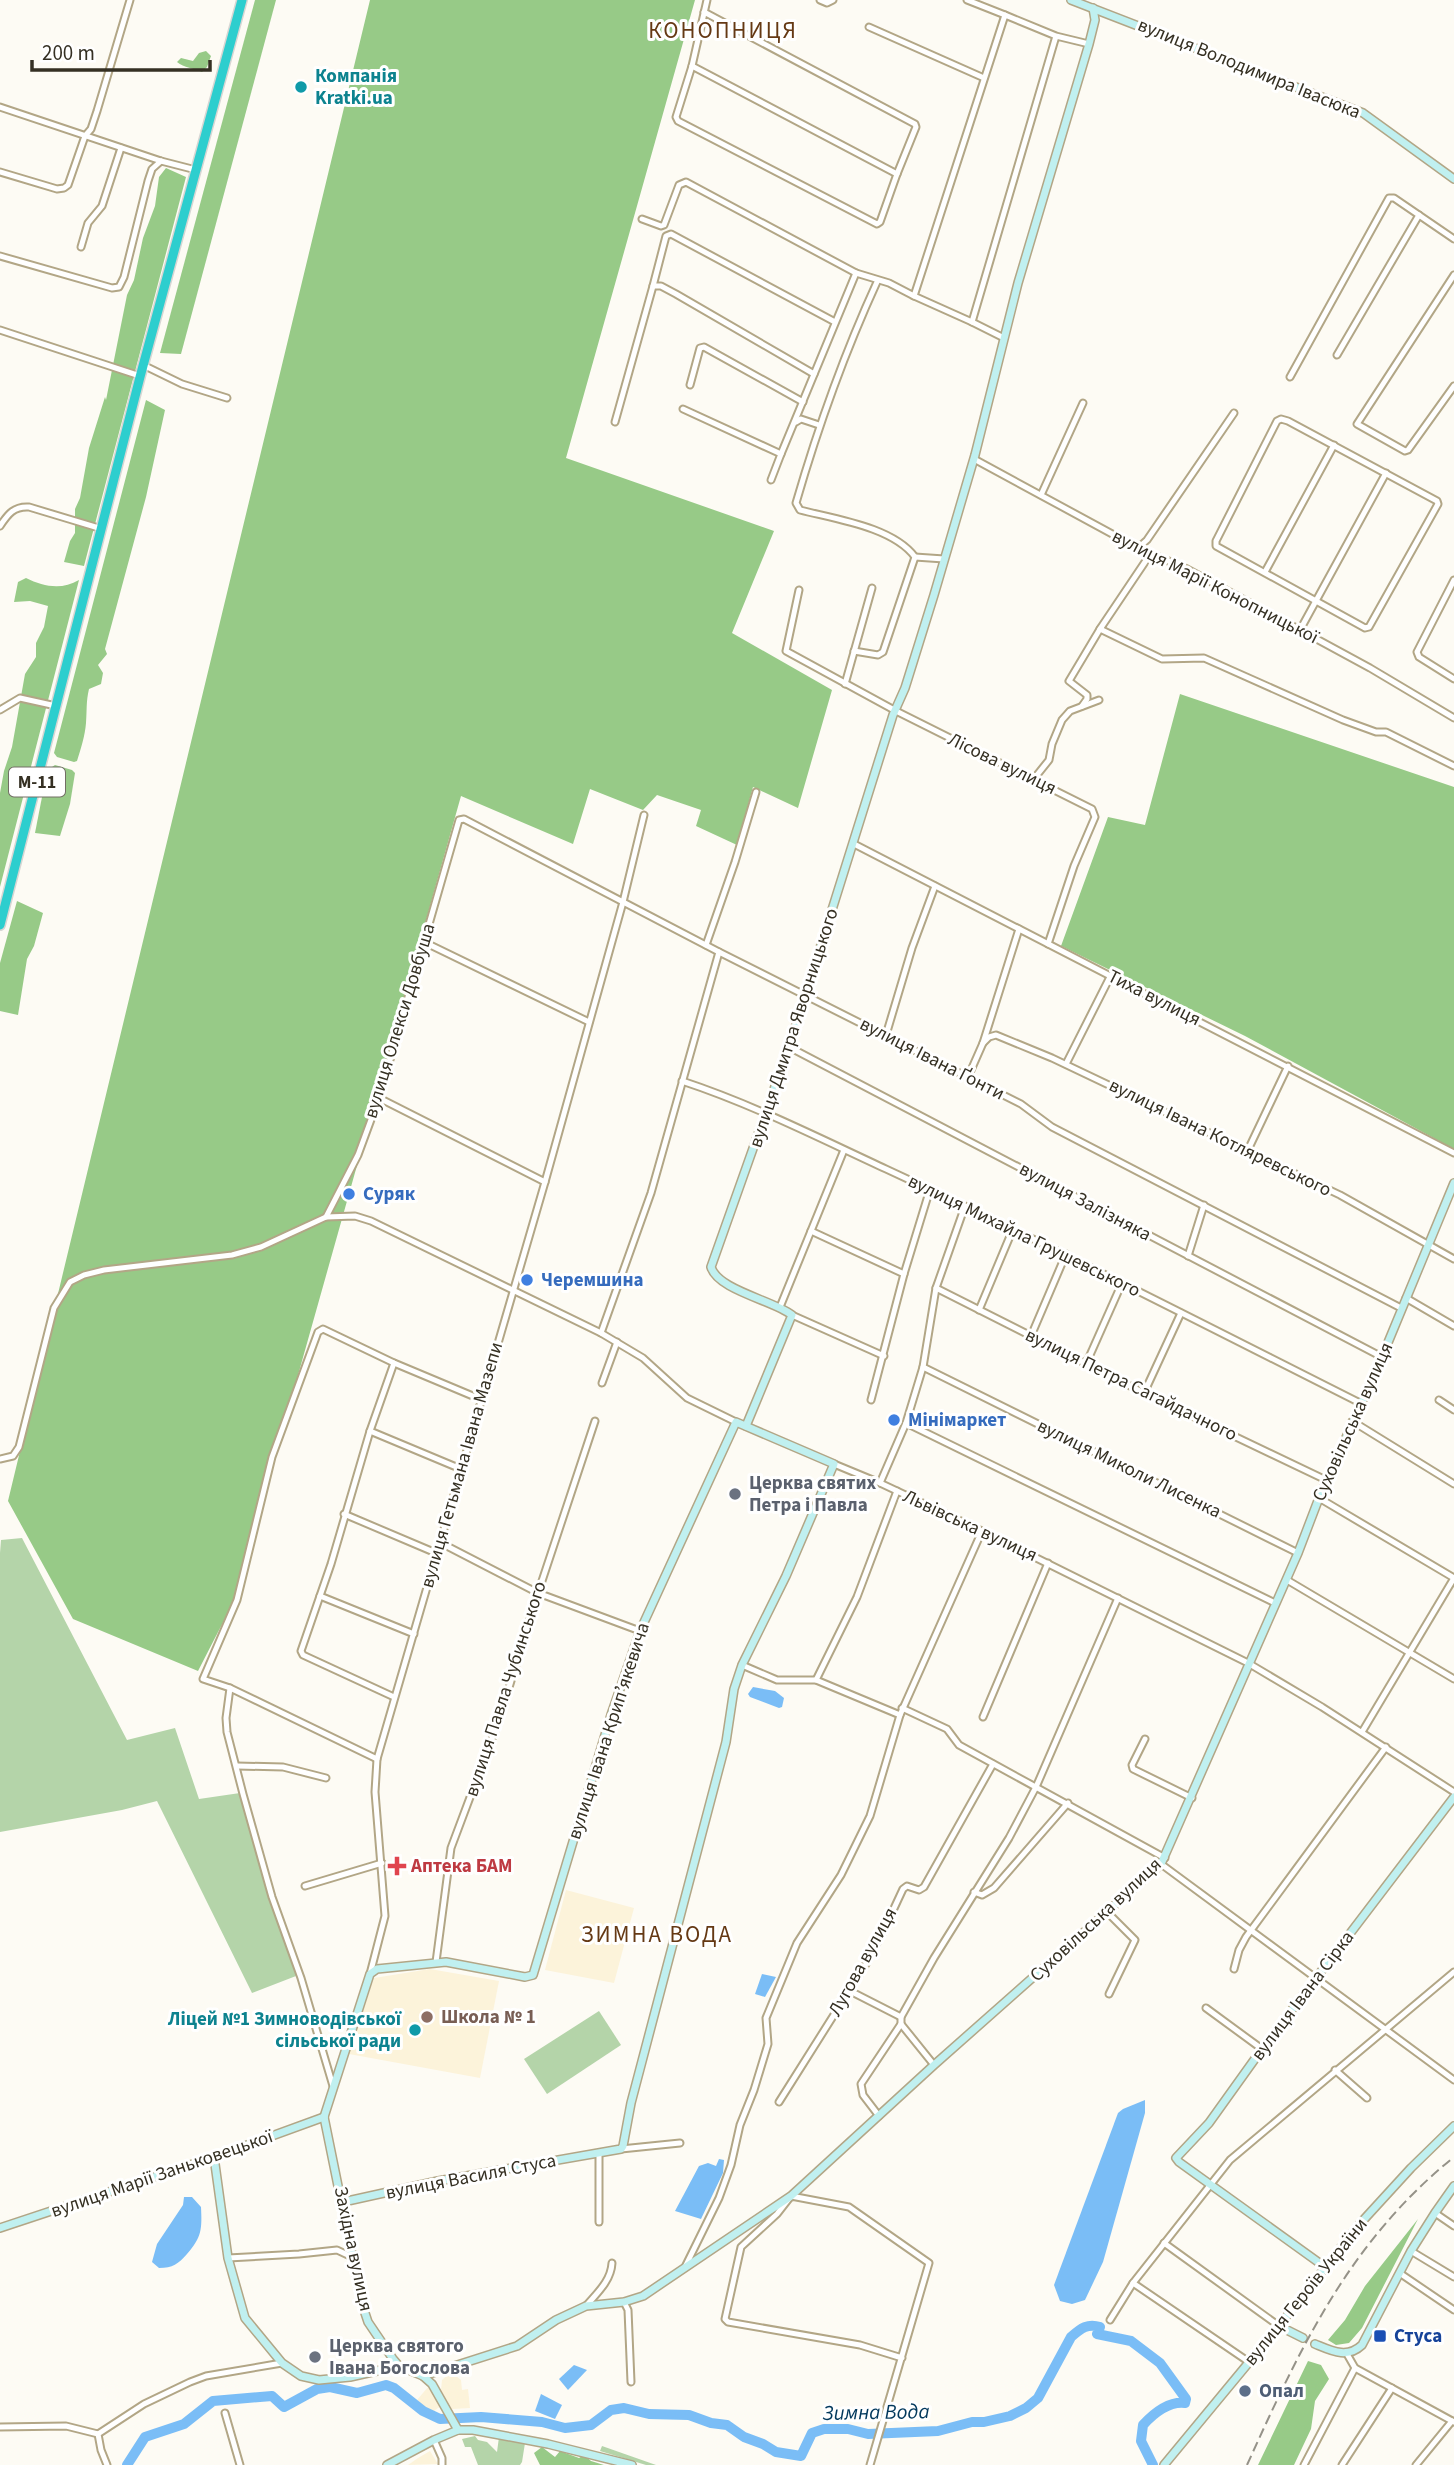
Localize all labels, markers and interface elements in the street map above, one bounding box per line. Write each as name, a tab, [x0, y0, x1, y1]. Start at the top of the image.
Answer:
street label: вулиця Володимира Івасюка	[1134, 12, 1364, 126]
district label: КОНОПНИЦЯ	[648, 14, 798, 47]
scale bar	[32, 28, 210, 72]
text: 200 m	[42, 38, 95, 68]
place label: Компанія Kratki.ua	[315, 63, 397, 112]
marker: Компанія Kratki.ua	[293, 79, 309, 95]
street label: вулиця Марії Конопницької	[1107, 523, 1324, 652]
street label: Лісова вулиця	[943, 726, 1061, 802]
road number: М-11	[9, 768, 65, 796]
street label: вулиця Дмитра Яворницького	[742, 905, 846, 1151]
street label: вулиця Олекси Довбуша	[357, 920, 443, 1122]
street label: Тиха вулиця	[1103, 963, 1205, 1033]
street label: вулиця Івана Ґонти	[855, 1011, 1009, 1107]
street label: вулиця Івана Котляревського	[1104, 1072, 1336, 1204]
street label: вулиця Залізняка	[1014, 1156, 1156, 1248]
street label: вулиця Михайла Грушевського	[903, 1168, 1145, 1304]
place label: Суряк	[363, 1181, 416, 1208]
marker: Суряк	[341, 1186, 357, 1202]
place label: Черемшина	[541, 1267, 644, 1294]
marker: Черемшина	[519, 1272, 535, 1288]
street label: вулиця Петра Сагайдачного	[1020, 1322, 1242, 1448]
street label: Суховільська вулиця	[1306, 1338, 1400, 1506]
street label: вулиця Гетьмана Івана Мазепи	[414, 1339, 510, 1591]
place label: Мінімаркет	[908, 1407, 1006, 1434]
marker: Мінімаркет	[886, 1412, 902, 1428]
street label: вулиця Миколи Лисенка	[1032, 1413, 1226, 1525]
place label: Церква святих Петра і Павла	[749, 1470, 877, 1519]
street label: Львівська вулиця	[898, 1483, 1042, 1569]
marker: Церква святих Петра і Павла	[727, 1486, 743, 1502]
street label: вулиця Павла Чубинського	[458, 1578, 554, 1800]
street label: вулиця Івана Крипʼякевича	[561, 1619, 657, 1843]
street label: Суховільська вулиця	[1024, 1852, 1168, 1988]
place label: Аптека БАМ	[410, 1853, 512, 1880]
marker: Аптека БАМ	[389, 1858, 405, 1874]
street label: Лугова вулиця	[822, 1903, 904, 2021]
district label: ЗИМНА ВОДА	[581, 1918, 733, 1951]
street label: вулиця Івана Сірка	[1245, 1925, 1361, 2067]
place label: Школа № 1	[441, 2004, 536, 2031]
place label: Ліцей №1 Зимноводівської сільської ради	[167, 2006, 403, 2055]
marker: Школа № 1	[419, 2009, 435, 2025]
marker: Ліцей №1 Зимноводівської сільської ради	[407, 2022, 423, 2038]
street label: вулиця Марії Заньковецької	[47, 2123, 278, 2225]
street label: вулиця Василя Стуса	[383, 2147, 559, 2207]
street label: Західна вулиця	[327, 2184, 379, 2314]
street label: вулиця Героїв України	[1238, 2212, 1374, 2372]
place label: Стуса	[1394, 2323, 1442, 2350]
marker: Стуса	[1372, 2328, 1388, 2344]
place label: Церква святого Івана Богослова	[329, 2333, 470, 2382]
marker: Церква святого Івана Богослова	[307, 2349, 323, 2365]
place label: Опал	[1259, 2378, 1304, 2405]
marker: Опал	[1237, 2383, 1253, 2399]
water label: Зимна Вода	[822, 2396, 930, 2428]

